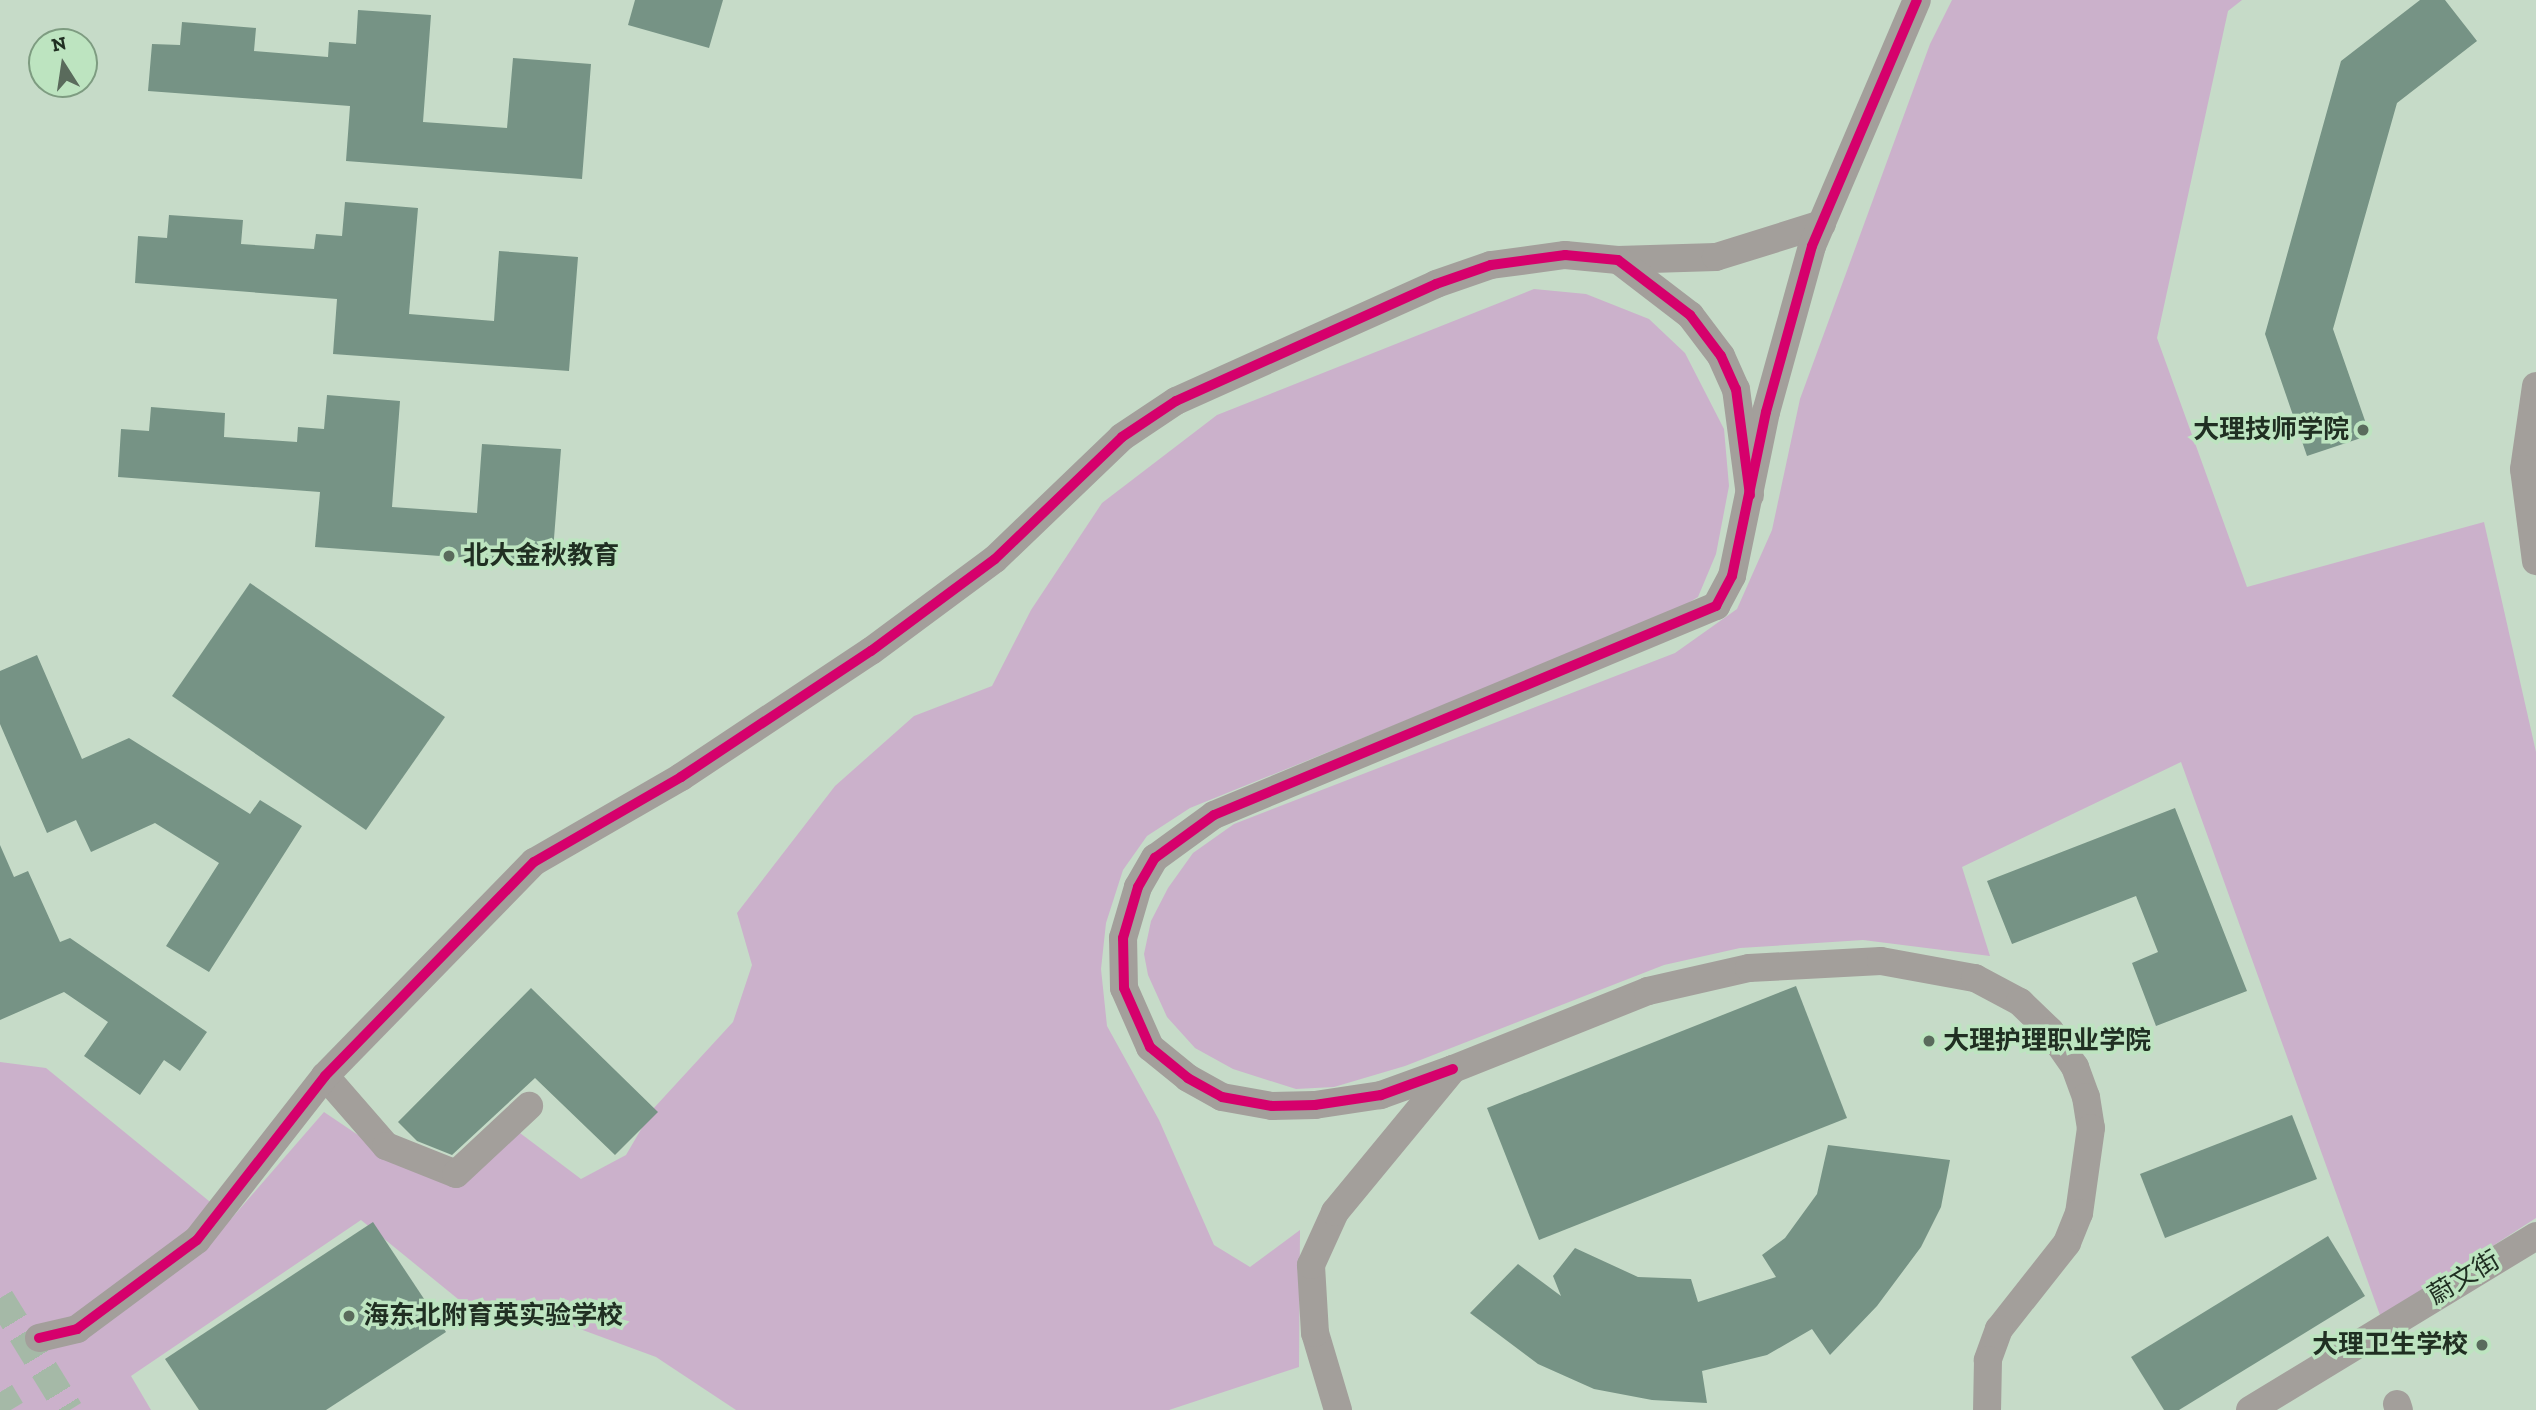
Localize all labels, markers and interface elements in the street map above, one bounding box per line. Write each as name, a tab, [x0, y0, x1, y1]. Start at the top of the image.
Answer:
north arrow	[28, 28, 98, 98]
text: N	[49, 31, 68, 57]
place label: 大理技师学院	[2193, 414, 2349, 446]
marker: 大理技师学院	[2355, 422, 2371, 438]
place label: 北大金秋教育	[463, 540, 619, 572]
marker: 北大金秋教育	[441, 548, 457, 564]
place label: 大理护理职业学院	[1943, 1025, 2151, 1057]
marker: 大理护理职业学院	[1921, 1033, 1937, 1049]
street label: 蔚文街	[2423, 1245, 2505, 1311]
place label: 海东北附育英实验学校	[363, 1300, 623, 1332]
marker: 海东北附育英实验学校	[341, 1308, 357, 1324]
place label: 大理卫生学校	[2312, 1329, 2468, 1361]
marker: 大理卫生学校	[2474, 1337, 2490, 1353]

